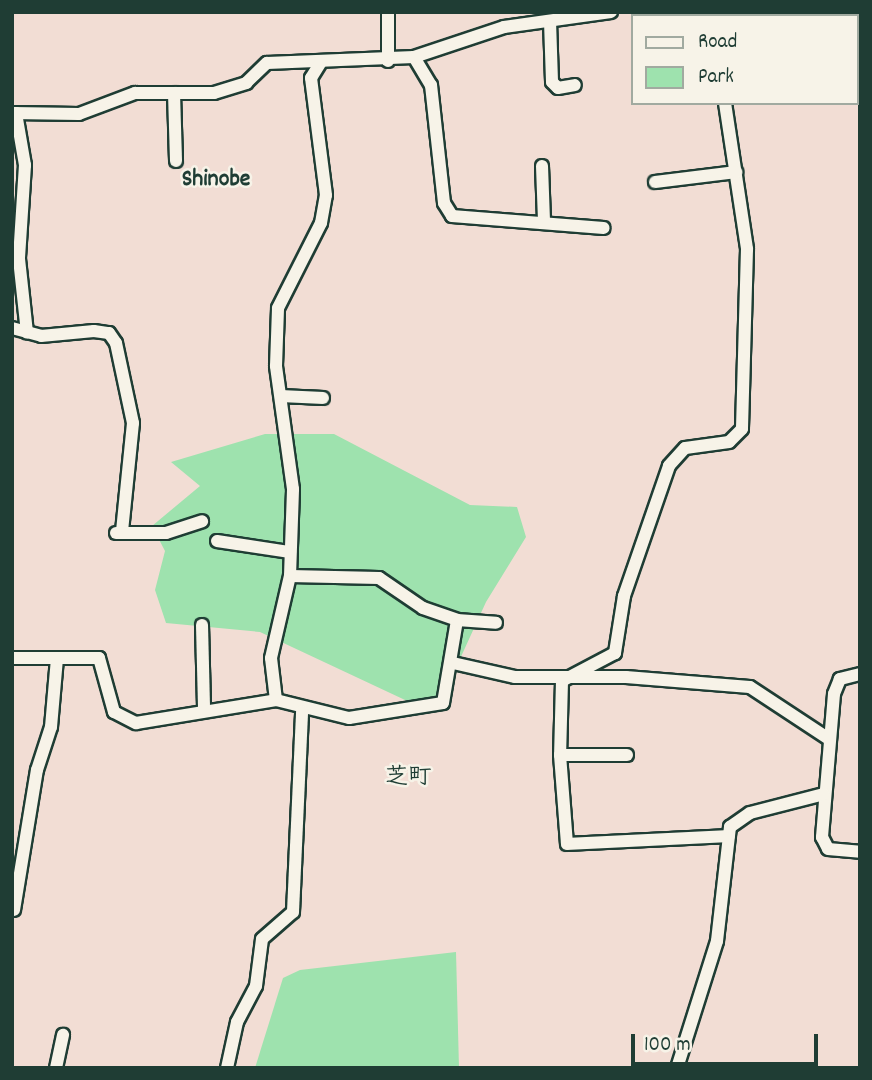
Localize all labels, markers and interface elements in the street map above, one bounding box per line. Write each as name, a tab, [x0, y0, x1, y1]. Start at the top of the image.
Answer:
legend	[630, 14, 858, 105]
text: Road	[698, 28, 737, 58]
text: Park	[698, 63, 734, 93]
district label: Shinobe	[182, 167, 250, 195]
district label: 芝町	[385, 765, 431, 793]
scale bar	[634, 1020, 821, 1064]
text: 100 m	[644, 1031, 691, 1061]

